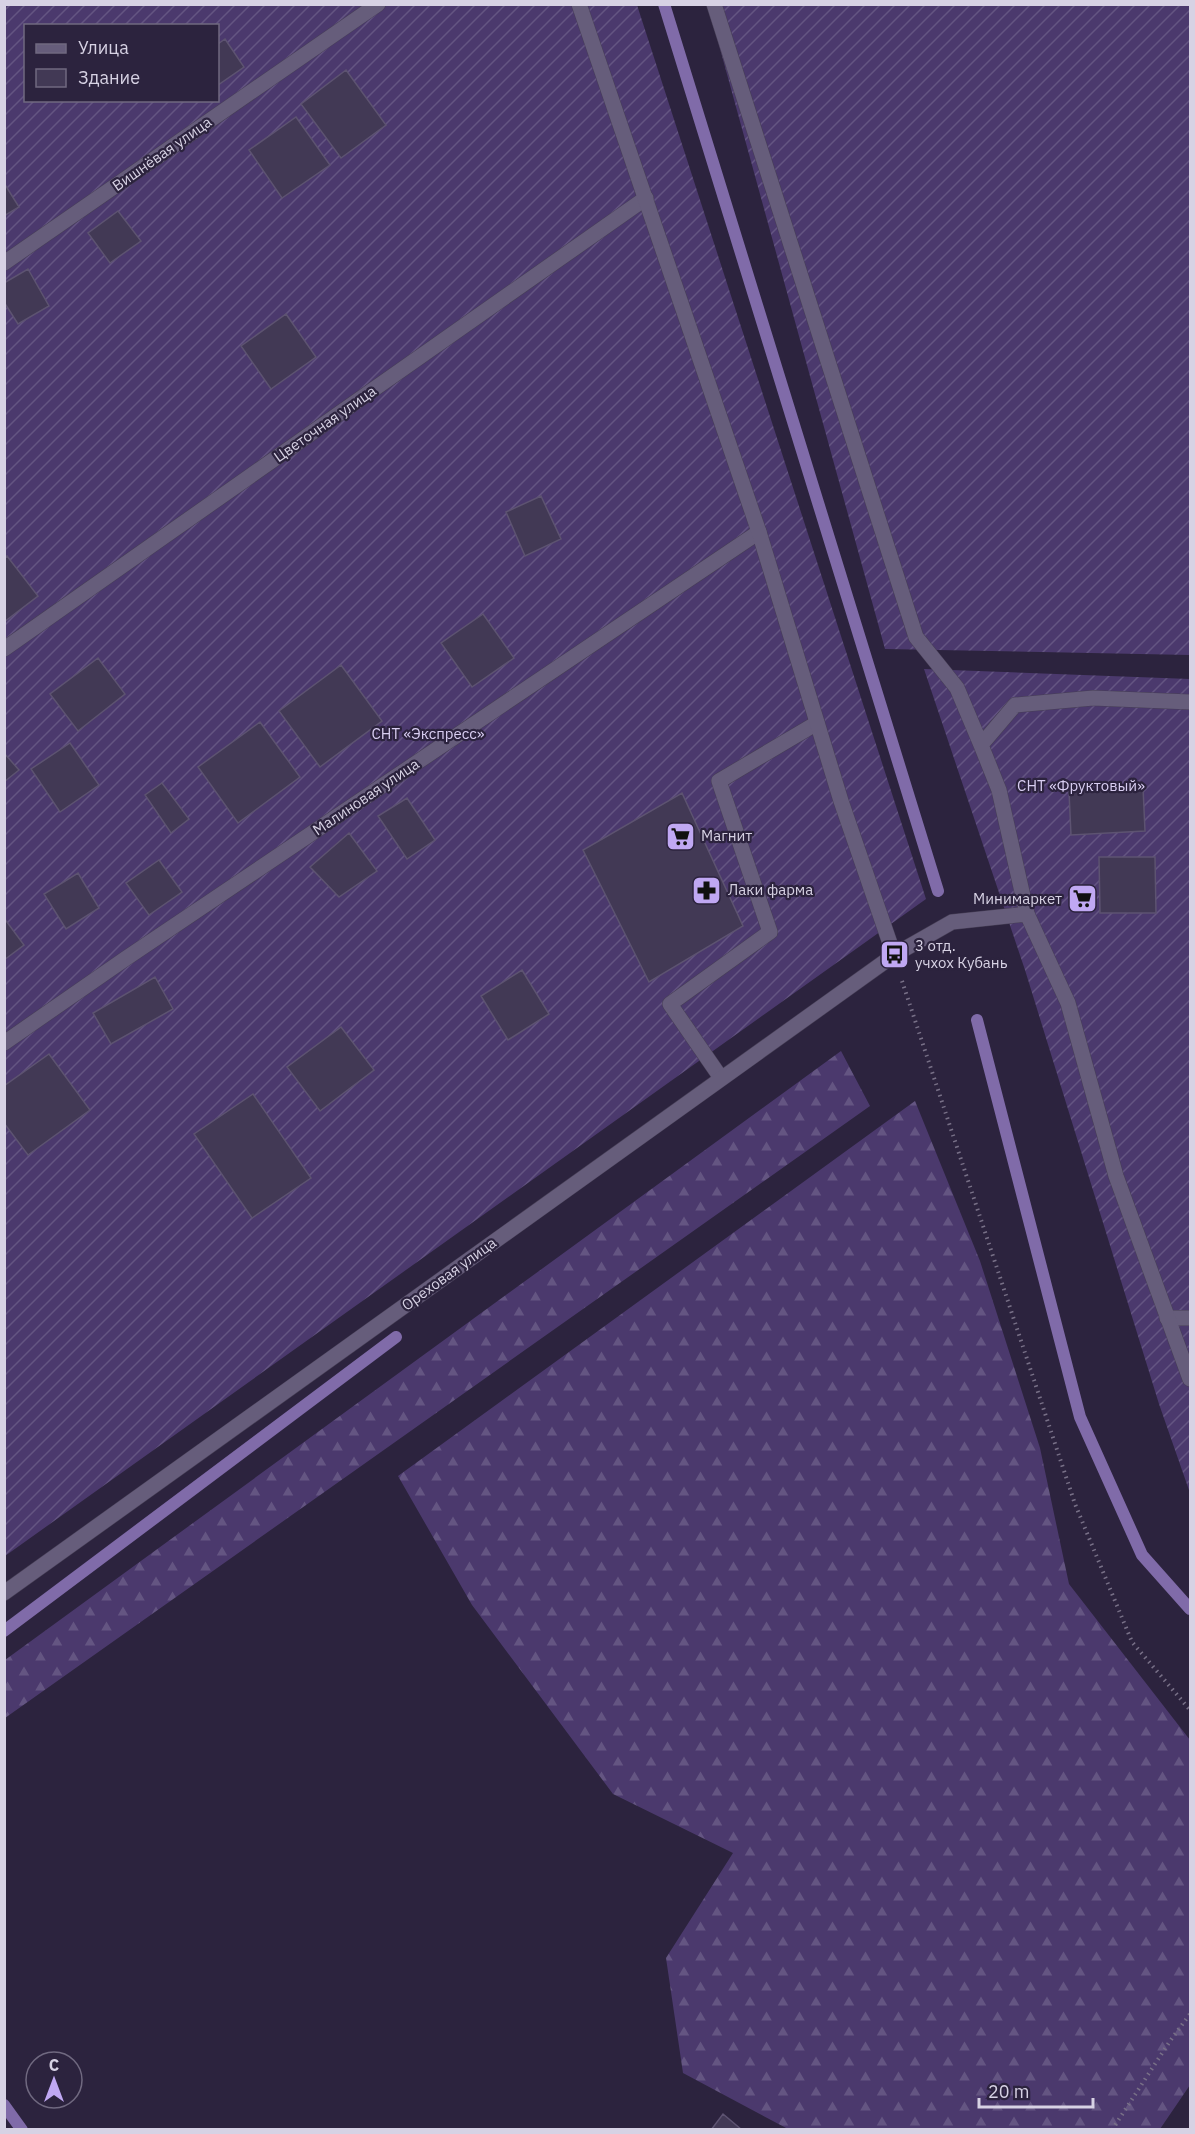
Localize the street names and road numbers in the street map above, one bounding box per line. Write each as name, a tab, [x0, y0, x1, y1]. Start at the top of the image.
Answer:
street label: Вишнёвая улица	[108, 112, 215, 195]
street label: Цветочная улица	[270, 381, 380, 466]
street label: Малиновая улица	[309, 754, 423, 839]
street label: Ореховая улица	[398, 1233, 500, 1314]

